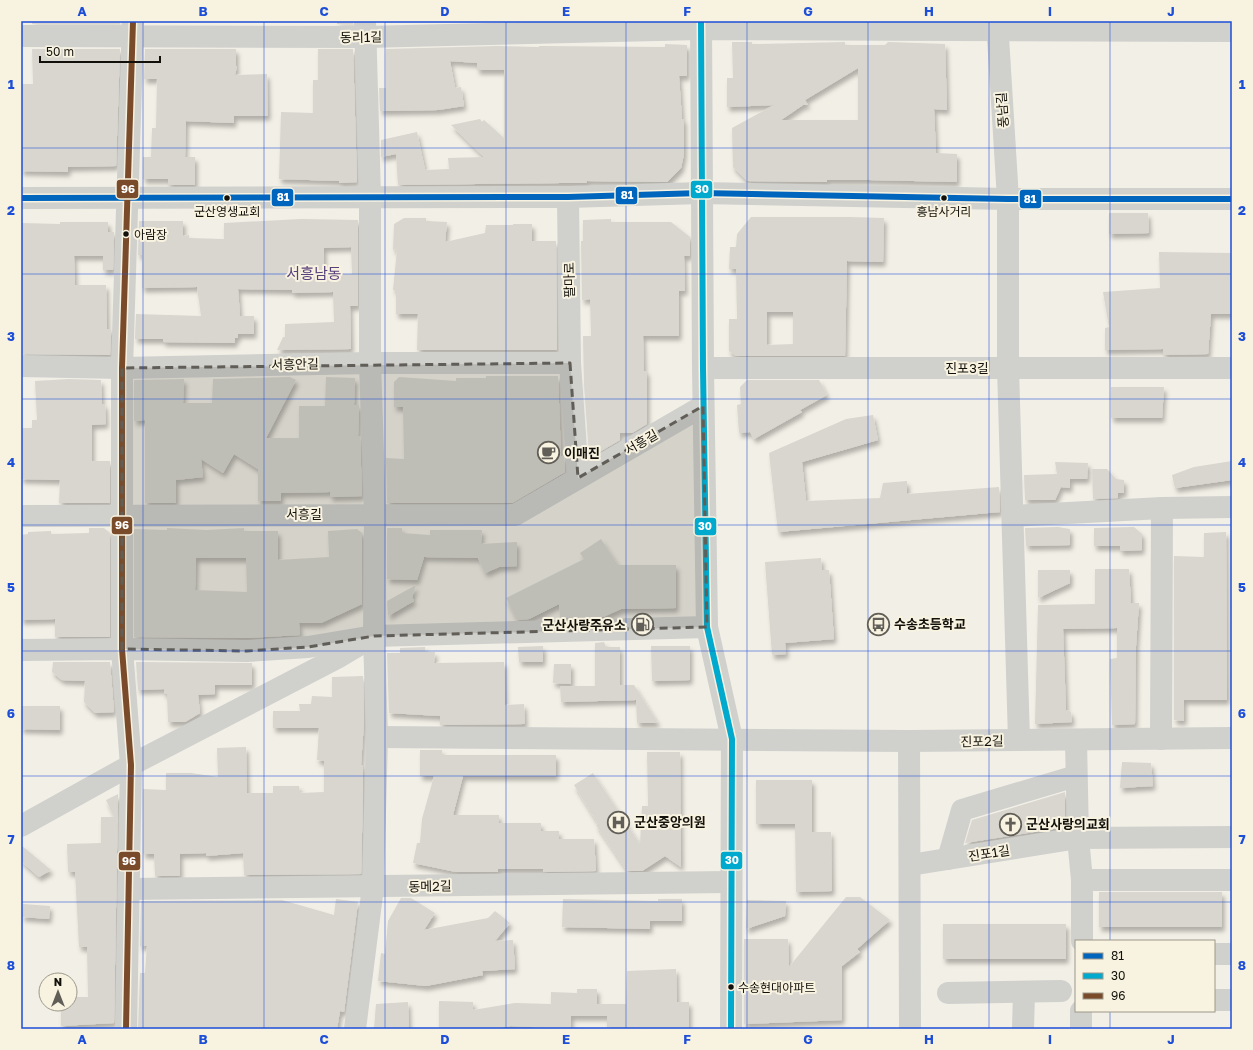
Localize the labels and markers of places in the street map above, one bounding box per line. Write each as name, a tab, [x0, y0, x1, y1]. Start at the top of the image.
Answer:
marker: 군산영생교회	[222, 193, 232, 203]
marker: 흥남사거리	[939, 193, 949, 203]
place label: 군산영생교회	[194, 204, 260, 219]
place label: 흥남사거리	[916, 204, 972, 219]
place label: 아람장	[134, 227, 167, 242]
marker: 아람장	[121, 229, 131, 239]
cafe icon: 이매진	[535, 440, 561, 466]
place label: 이매진	[564, 445, 600, 461]
bus stop icon: 수송초등학교	[866, 611, 892, 637]
fuel station icon: 군산사랑주유소	[629, 612, 655, 638]
place label: 수송초등학교	[894, 616, 966, 632]
place label: 군산사랑주유소	[542, 617, 626, 633]
hospital icon: 군산중앙의원	[606, 809, 632, 835]
church icon: 군산사랑의교회	[997, 811, 1023, 837]
place label: 군산중앙의원	[634, 814, 706, 830]
place label: 군산사랑의교회	[1026, 816, 1110, 832]
place label: 수송현대아파트	[738, 980, 815, 995]
marker: 수송현대아파트	[726, 982, 736, 992]

